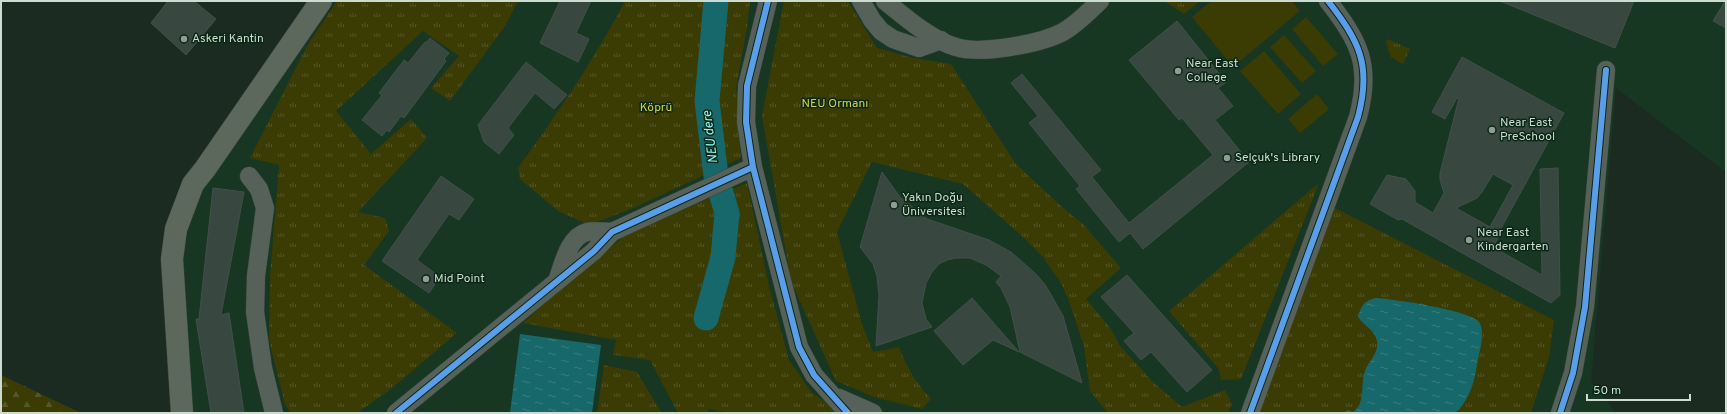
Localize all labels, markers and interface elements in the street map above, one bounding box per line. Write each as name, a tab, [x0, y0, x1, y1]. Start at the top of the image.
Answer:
place label: Askeri Kantin	[192, 31, 264, 47]
marker: Askeri Kantin	[179, 34, 189, 44]
place label: Near East College	[1186, 56, 1238, 86]
marker: Near East College	[1173, 66, 1183, 76]
park label: NEU Ormanı	[802, 96, 868, 112]
park label: Köprü	[640, 100, 672, 116]
water label: NEU dere	[700, 109, 722, 164]
place label: Near East PreSchool	[1500, 115, 1555, 145]
marker: Near East PreSchool	[1487, 125, 1497, 135]
place label: Selçuk's Library	[1235, 150, 1320, 166]
marker: Selçuk's Library	[1222, 153, 1232, 163]
place label: Yakın Doğu Üniversitesi	[902, 190, 965, 220]
marker: Yakın Doğu Üniversitesi	[889, 200, 899, 210]
place label: Near East Kindergarten	[1477, 225, 1549, 255]
marker: Near East Kindergarten	[1464, 235, 1474, 245]
place label: Mid Point	[434, 271, 485, 287]
marker: Mid Point	[421, 274, 431, 284]
scale bar	[1587, 376, 1690, 402]
text: 50 m	[1593, 383, 1621, 399]

